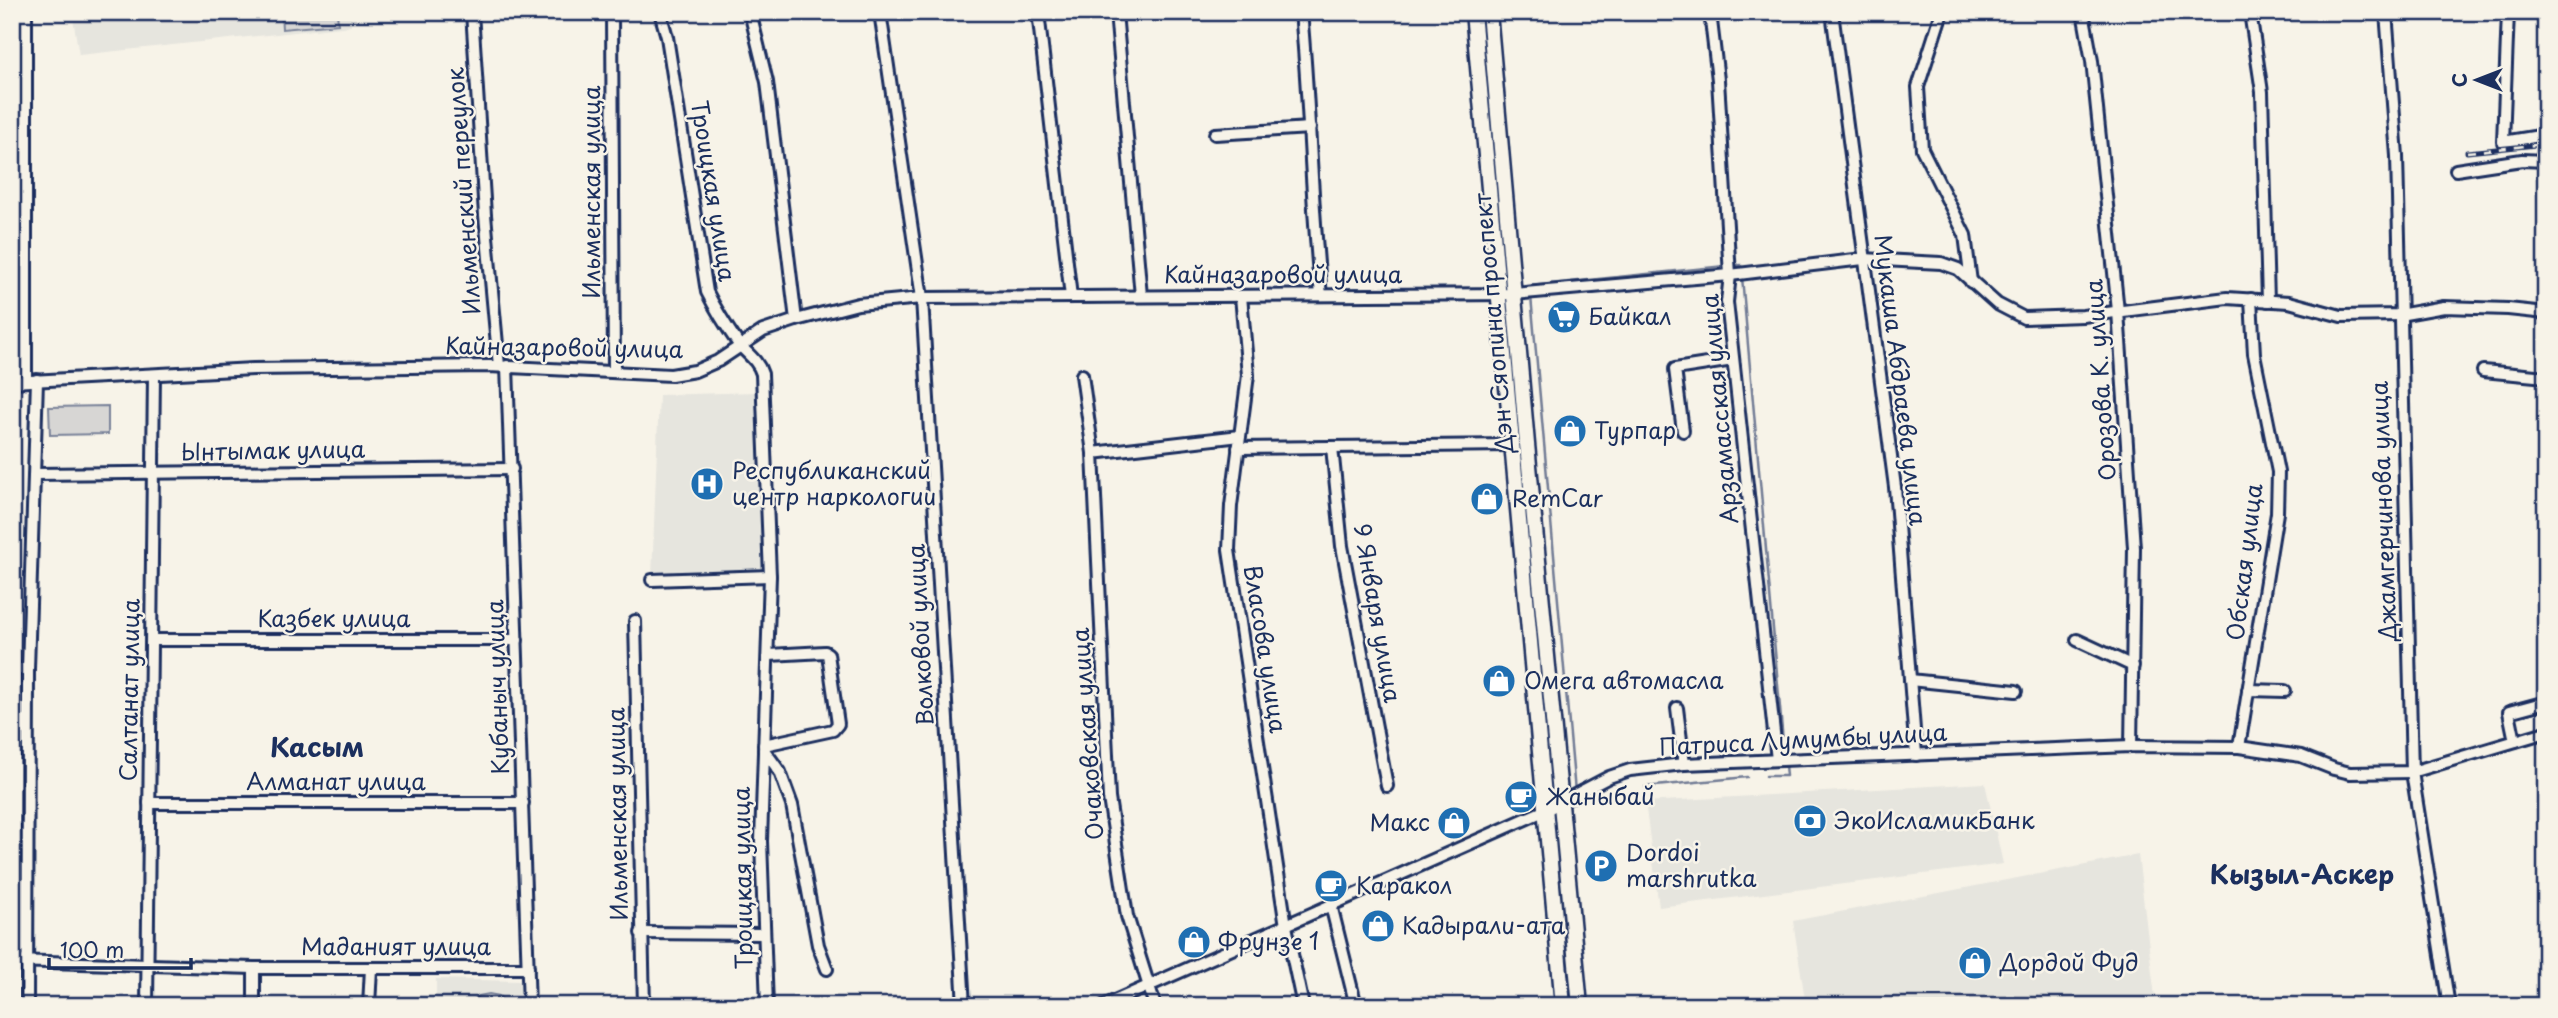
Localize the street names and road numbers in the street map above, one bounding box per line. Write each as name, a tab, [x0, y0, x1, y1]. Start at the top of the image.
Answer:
street label: Ильменский переулок	[436, 66, 489, 316]
street label: Ильменская улица	[573, 85, 608, 299]
street label: Троицкая улица	[683, 98, 746, 284]
street label: Дэн Сяопина проспект	[1464, 191, 1521, 456]
street label: Мукаша Абдраева улица	[1866, 232, 1937, 528]
street label: Кайназаровой улица	[1164, 256, 1403, 291]
street label: Орозова К. улица	[2075, 277, 2124, 482]
street label: Арзамасская улица	[1691, 292, 1746, 526]
street label: Кайназаровой улица	[445, 327, 684, 366]
street label: Джамгерчинова улица	[2360, 380, 2405, 643]
street label: Ынтымак улица	[180, 430, 366, 469]
street label: Обская улица	[2217, 481, 2271, 642]
street label: 9 Января улица	[1346, 520, 1412, 706]
street label: Волковой улица	[897, 543, 942, 727]
street label: Власова улица	[1236, 562, 1297, 736]
street label: Салтанат улица	[109, 598, 148, 782]
street label: Кубаныч улица	[476, 598, 517, 775]
street label: Казбек улица	[258, 600, 411, 635]
street label: Очаковская улица	[1062, 626, 1111, 841]
street label: Ильменская улица	[597, 707, 636, 921]
street label: Патриса Лумумбы улица	[1658, 713, 1948, 764]
street label: Алманат улица	[246, 763, 426, 798]
street label: Троицкая улица	[722, 786, 761, 970]
street label: Маданият улица	[301, 928, 491, 963]

